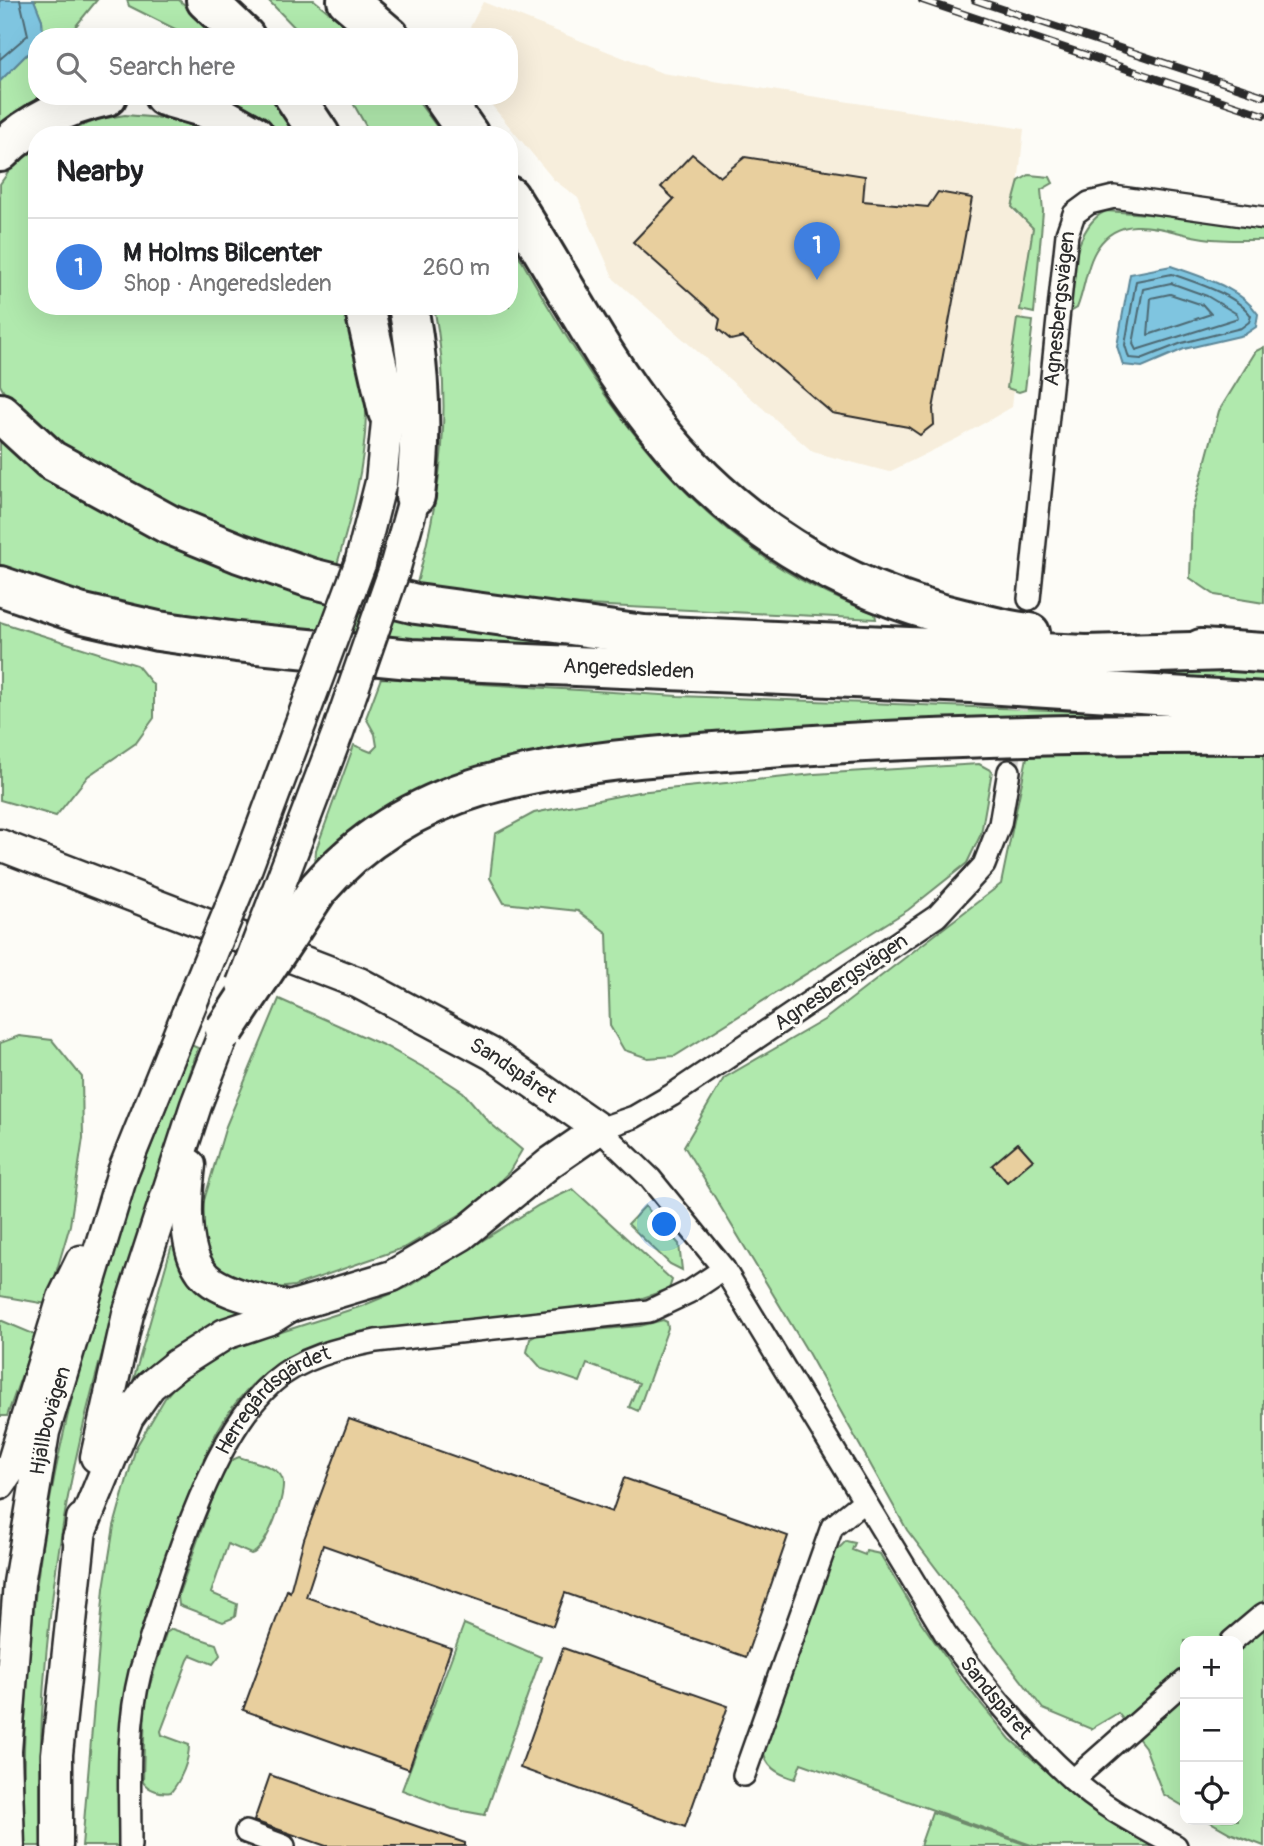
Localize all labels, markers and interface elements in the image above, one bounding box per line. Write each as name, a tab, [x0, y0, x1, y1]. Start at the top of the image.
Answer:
search box	[28, 28, 518, 105]
icon: search	[52, 48, 90, 86]
text: Search here	[108, 51, 235, 83]
text: Nearby	[56, 153, 143, 190]
pin: 1	[794, 222, 840, 280]
street label: Agnesbergsvägen	[1038, 230, 1081, 387]
text: M Holms Bilcenter	[123, 237, 322, 269]
text: 1	[75, 253, 84, 282]
text: 260 m	[423, 253, 490, 282]
text: Shop · Angeredsleden	[123, 269, 332, 298]
street label: Angeredsleden	[563, 652, 695, 685]
street label: Agnesbergsvägen	[769, 927, 913, 1037]
street label: Sandspåret	[465, 1031, 563, 1109]
your location	[647, 1207, 681, 1241]
street label: Herregårdsgärdet	[209, 1339, 334, 1459]
street label: Hjällbovägen	[24, 1363, 77, 1477]
map controls	[1180, 1636, 1243, 1825]
button: +	[1180, 1636, 1243, 1699]
street label: Sandspåret	[954, 1651, 1039, 1745]
button: −	[1180, 1699, 1243, 1762]
button: locate	[1180, 1762, 1243, 1825]

